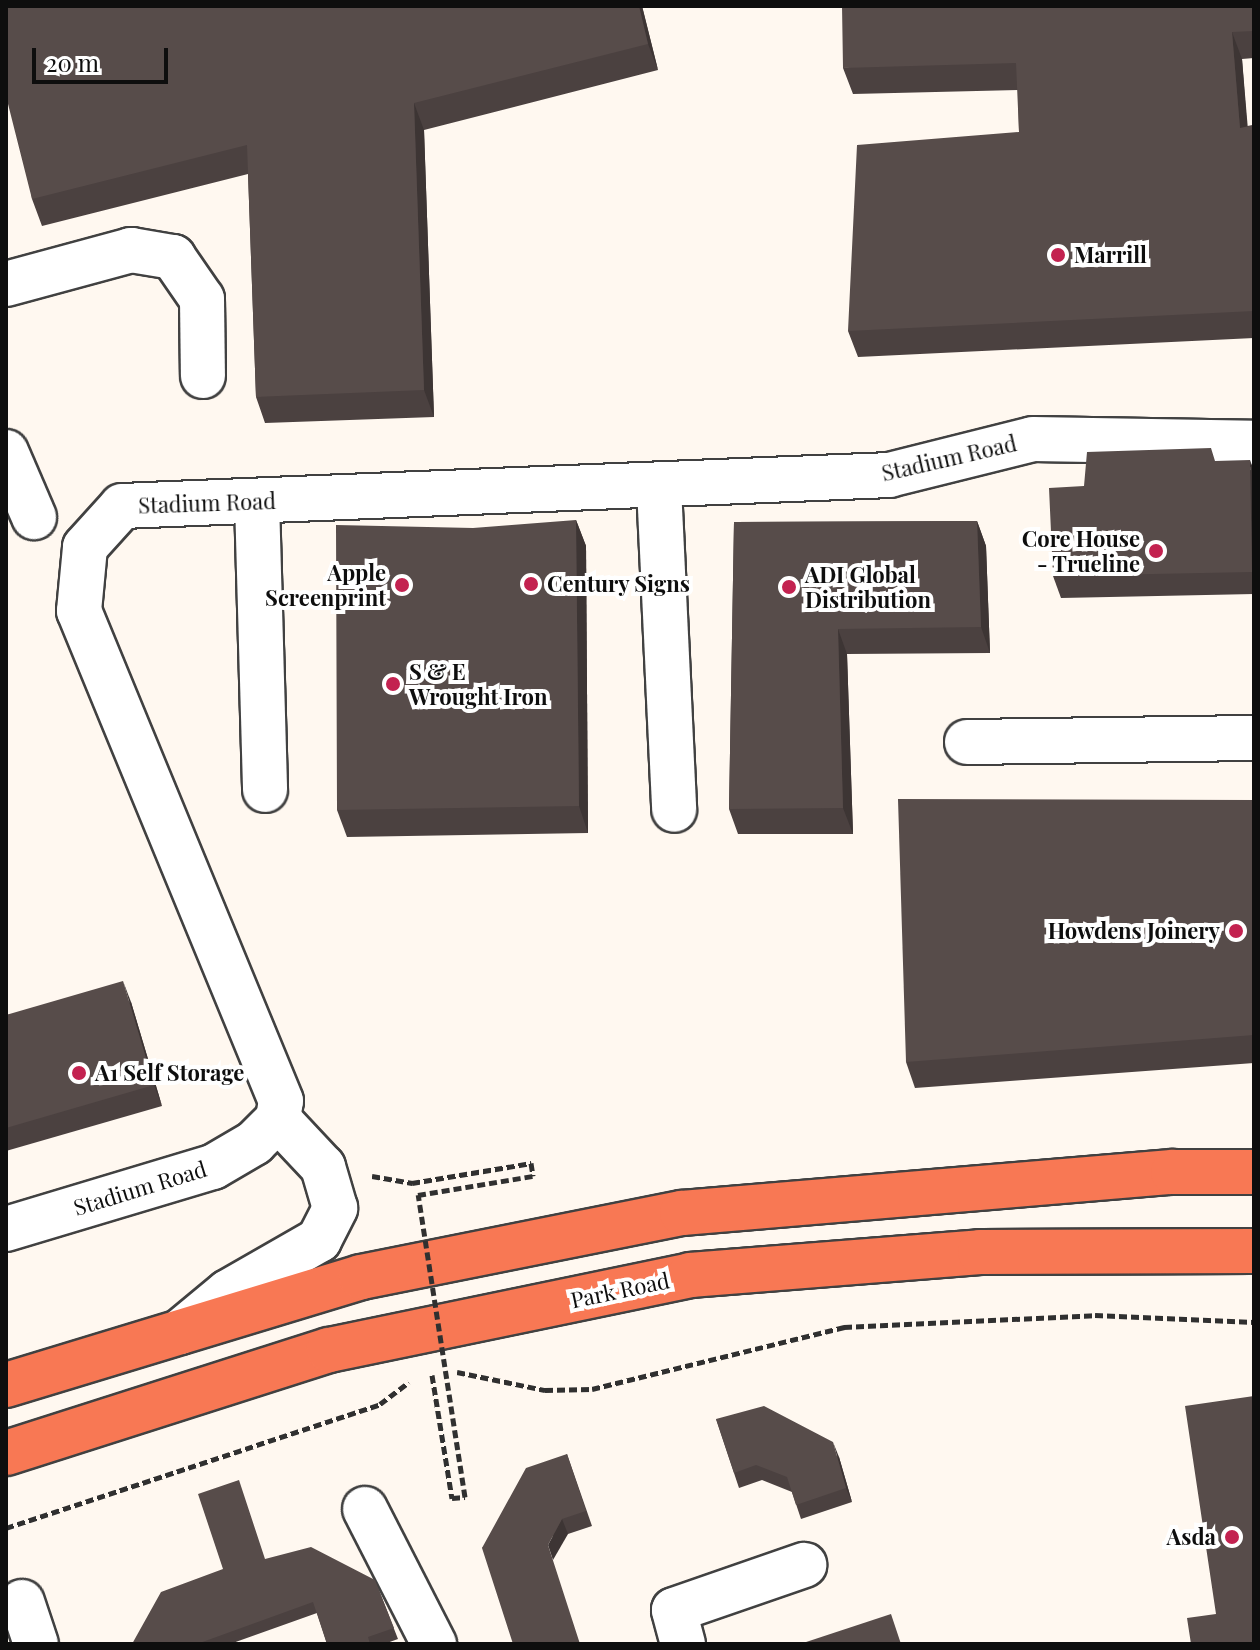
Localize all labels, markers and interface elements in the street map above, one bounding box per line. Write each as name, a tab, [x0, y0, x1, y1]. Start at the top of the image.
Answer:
scale bar	[36, 32, 172, 82]
text: 20 m	[46, 46, 99, 78]
place label: Marrill	[1074, 242, 1147, 268]
marker: Marrill	[1049, 246, 1067, 264]
street label: Stadium Road	[879, 430, 1019, 486]
street label: Stadium Road	[138, 487, 276, 519]
place label: Core House - Trueline	[1022, 525, 1140, 576]
marker: Core House - Trueline	[1147, 542, 1165, 560]
place label: Apple Screenprint	[265, 559, 386, 610]
place label: ADI Global Distribution	[805, 561, 931, 612]
place label: Century Signs	[547, 571, 690, 597]
marker: Century Signs	[522, 575, 540, 593]
marker: Apple Screenprint	[393, 576, 411, 594]
marker: ADI Global Distribution	[780, 578, 798, 596]
place label: S & E Wrought Iron	[409, 658, 548, 710]
marker: S & E Wrought Iron	[384, 675, 402, 693]
place label: Howdens Joinery	[1048, 918, 1220, 944]
marker: Howdens Joinery	[1227, 922, 1245, 940]
place label: A1 Self Storage	[95, 1060, 244, 1086]
marker: A1 Self Storage	[70, 1064, 88, 1082]
street label: Stadium Road	[70, 1155, 210, 1221]
street label: Park Road	[568, 1267, 672, 1313]
place label: Asda	[1167, 1524, 1216, 1550]
marker: Asda	[1223, 1528, 1241, 1546]

